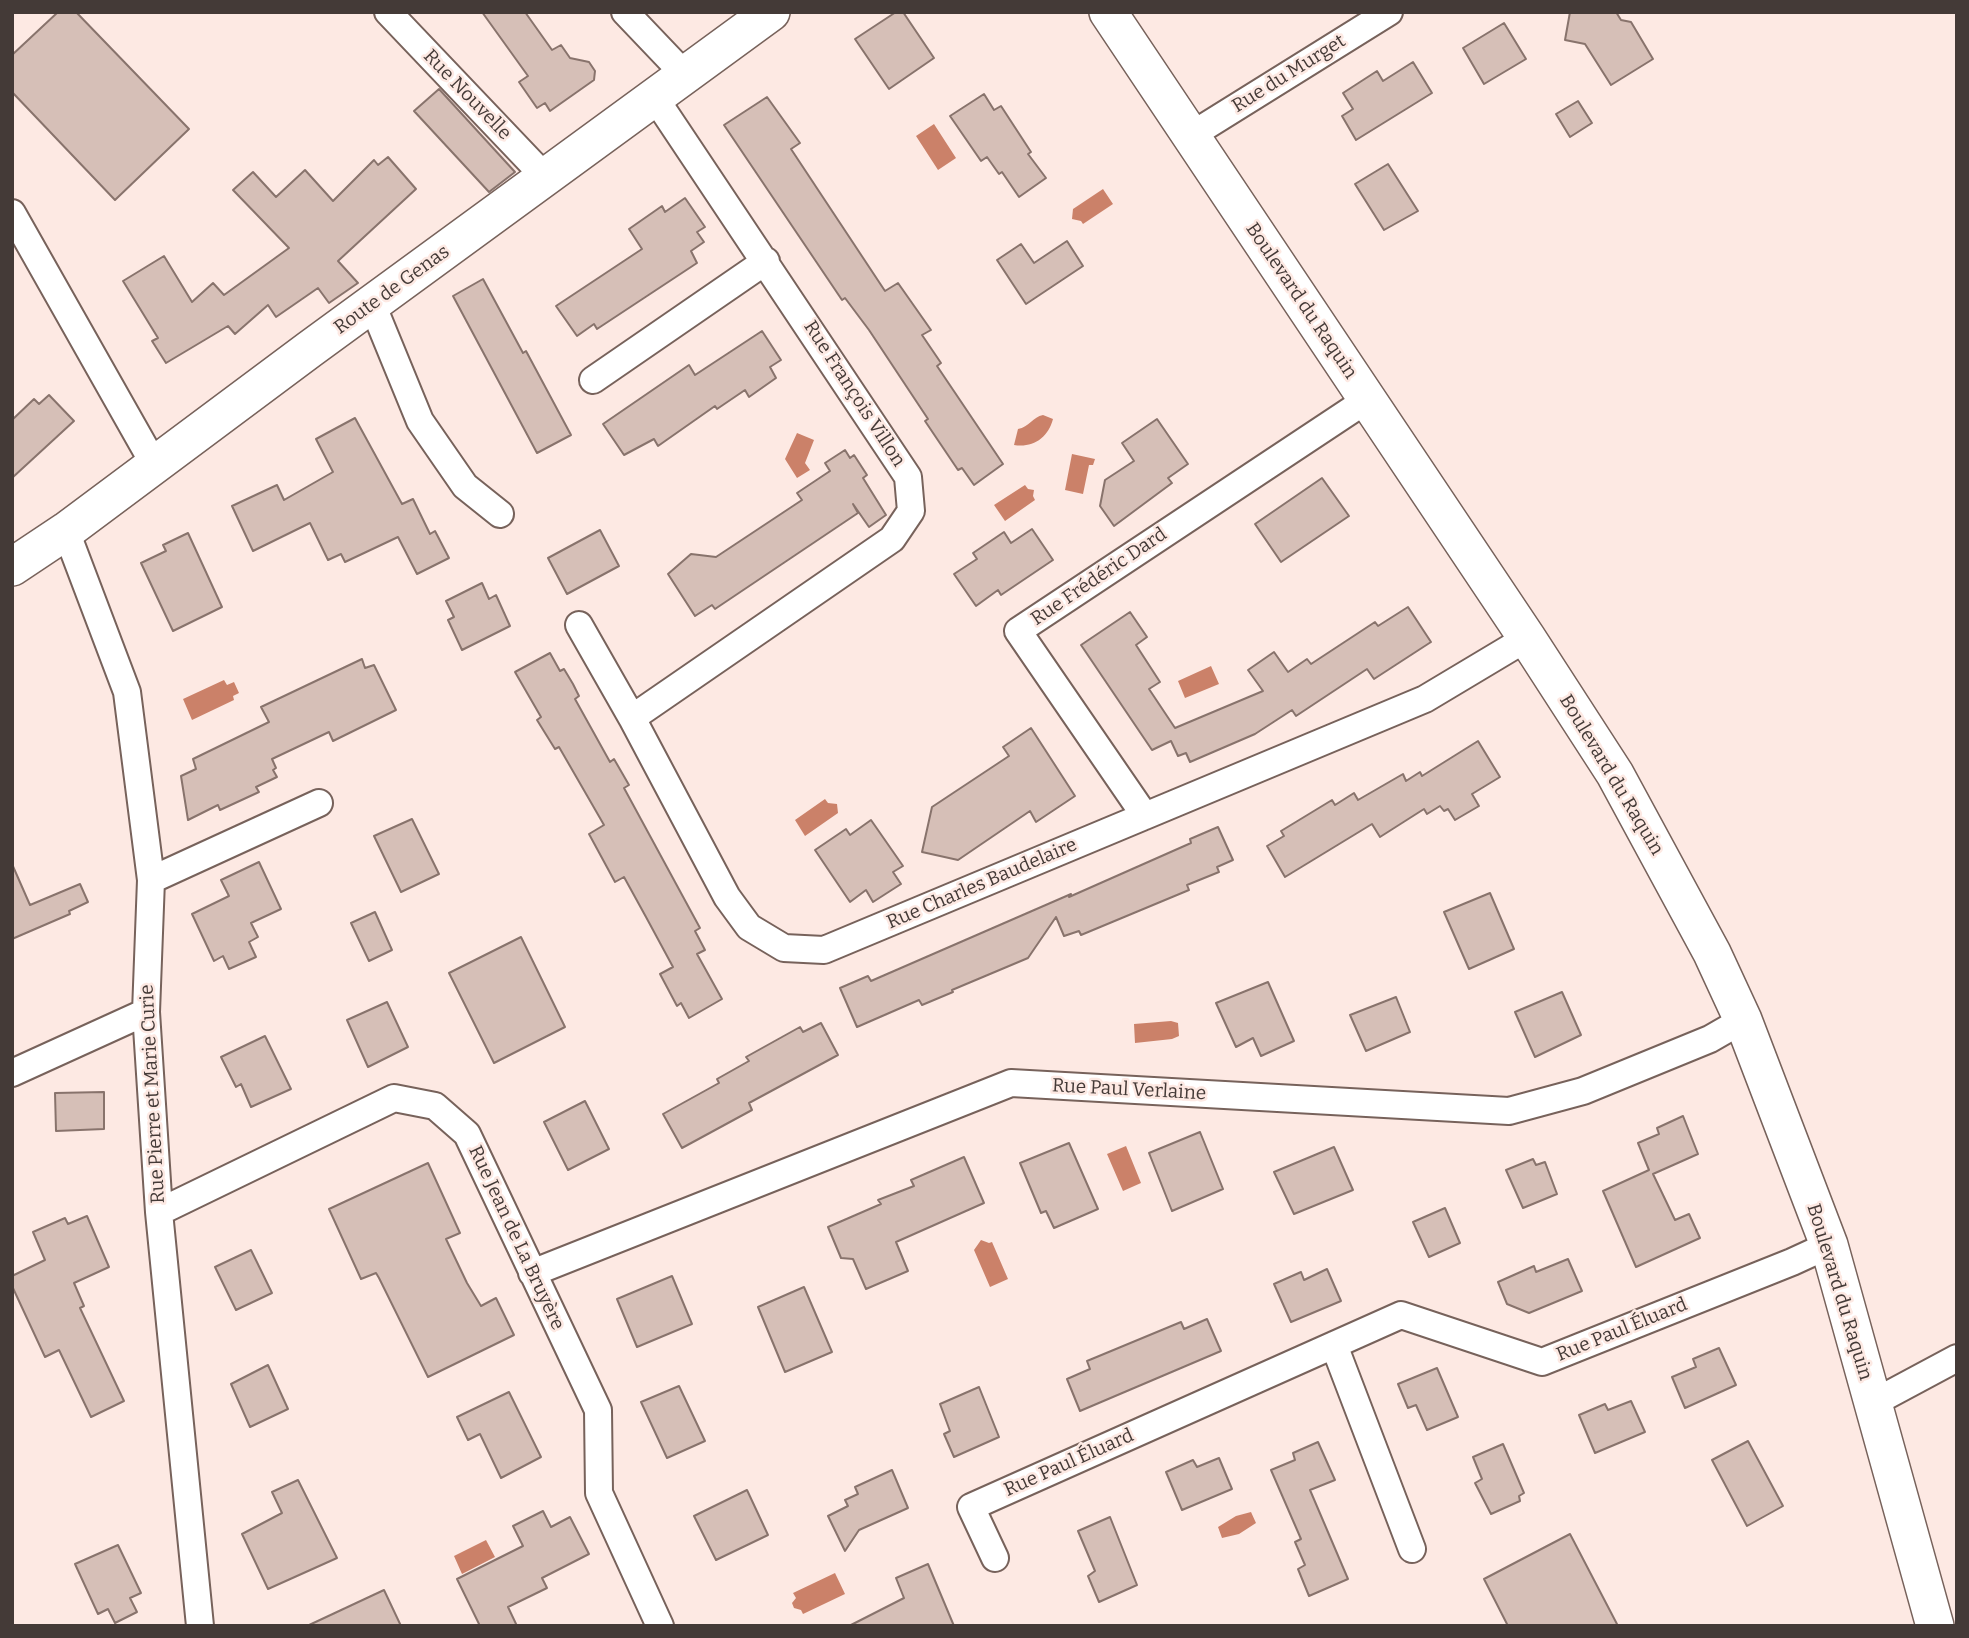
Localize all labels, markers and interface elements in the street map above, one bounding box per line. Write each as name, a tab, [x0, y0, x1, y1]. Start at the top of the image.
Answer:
street label: Rue du Murget	[1228, 30, 1350, 118]
street label: Rue Nouvelle	[418, 45, 516, 145]
street label: Boulevard du Raquin	[1240, 219, 1362, 383]
street label: Route de Genas	[330, 241, 454, 339]
street label: Rue François Villon	[798, 317, 910, 471]
street label: Rue Frédéric Dard	[1027, 523, 1171, 631]
street label: Boulevard du Raquin	[1554, 691, 1668, 859]
street label: Rue Charles Baudelaire	[884, 834, 1080, 934]
street label: Rue Pierre et Marie Curie	[136, 984, 170, 1204]
street label: Rue Paul Verlaine	[1051, 1075, 1207, 1105]
street label: Rue Jean de La Bruyère	[463, 1142, 569, 1334]
street label: Boulevard du Raquin	[1801, 1201, 1877, 1383]
street label: Rue Paul Éluard	[1553, 1293, 1691, 1367]
street label: Rue Paul Éluard	[1001, 1424, 1137, 1502]

